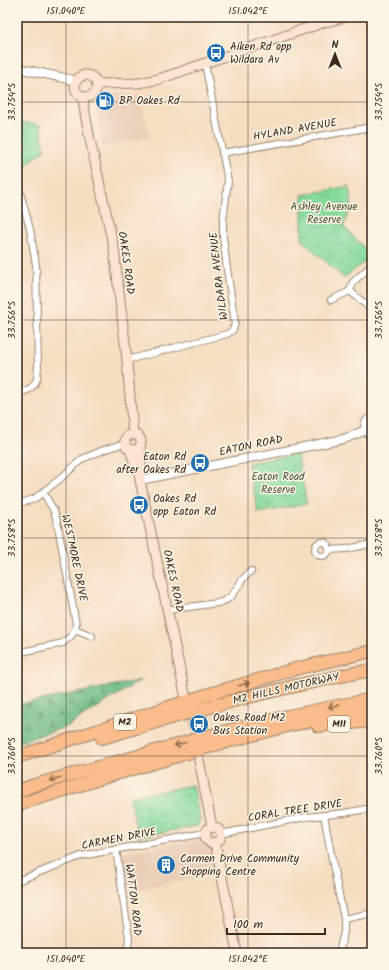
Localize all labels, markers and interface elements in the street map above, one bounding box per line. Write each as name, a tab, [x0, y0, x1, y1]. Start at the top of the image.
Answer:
text: 151.040°E	[47, 3, 87, 19]
text: 151.042°E	[228, 3, 269, 19]
north arrow	[315, 34, 355, 74]
text: N	[332, 36, 339, 54]
place label: Aiken Rd opp Wildara Av	[230, 38, 292, 69]
bus stop icon: Aiken Rd opp Wildara Av	[205, 42, 227, 64]
text: 33.754°S	[4, 82, 20, 121]
text: 33.754°S	[371, 82, 387, 121]
fuel station icon: BP Oakes Rd	[94, 90, 116, 112]
place label: BP Oakes Rd	[119, 92, 180, 110]
street label: HYLAND AVENUE	[252, 114, 339, 146]
park label: Ashley Avenue Reserve	[291, 198, 357, 229]
street label: OAKES ROAD	[113, 230, 139, 296]
street label: WILDARA AVENUE	[205, 230, 233, 321]
text: 33.756°S	[4, 300, 20, 339]
text: 33.756°S	[371, 300, 387, 339]
street label: EATON ROAD	[218, 430, 284, 462]
place label: Eaton Rd after Oakes Rd	[116, 448, 187, 479]
bus stop icon: Eaton Rd after Oakes Rd	[189, 452, 211, 474]
park label: Eaton Road Reserve	[251, 468, 305, 499]
place label: Oakes Rd opp Eaton Rd	[153, 490, 216, 521]
bus stop icon: Oakes Rd opp Eaton Rd	[128, 494, 150, 516]
street label: WESTMORE DRIVE	[56, 513, 92, 604]
text: 33.758°S	[4, 518, 20, 557]
text: 33.758°S	[371, 518, 387, 557]
street label: OAKES ROAD	[158, 548, 188, 614]
street label: M2 HILLS MOTORWAY	[231, 668, 342, 710]
one-way arrow	[237, 680, 250, 687]
one-way arrow	[328, 703, 341, 711]
place label: Oakes Road M2 Bus Station	[213, 709, 286, 740]
bus stop icon: Oakes Road M2 Bus Station	[188, 713, 210, 735]
road number: M2	[114, 714, 136, 730]
road number: M11	[328, 716, 350, 732]
text: 33.760°S	[4, 736, 20, 775]
text: 33.760°S	[371, 736, 387, 775]
one-way arrow	[174, 740, 187, 748]
one-way arrow	[49, 776, 62, 783]
street label: CORAL TREE DRIVE	[246, 795, 344, 827]
street label: CARMEN DRIVE	[80, 823, 159, 855]
place label: Carmen Drive Community Shopping Centre	[180, 850, 300, 881]
building icon: Carmen Drive Community Shopping Centre	[155, 854, 177, 876]
street label: WATTON ROAD	[120, 863, 146, 937]
scale bar	[227, 910, 325, 936]
text: 100 m	[233, 915, 264, 934]
text: 151.040°E	[47, 951, 87, 967]
text: 151.042°E	[228, 951, 269, 967]

